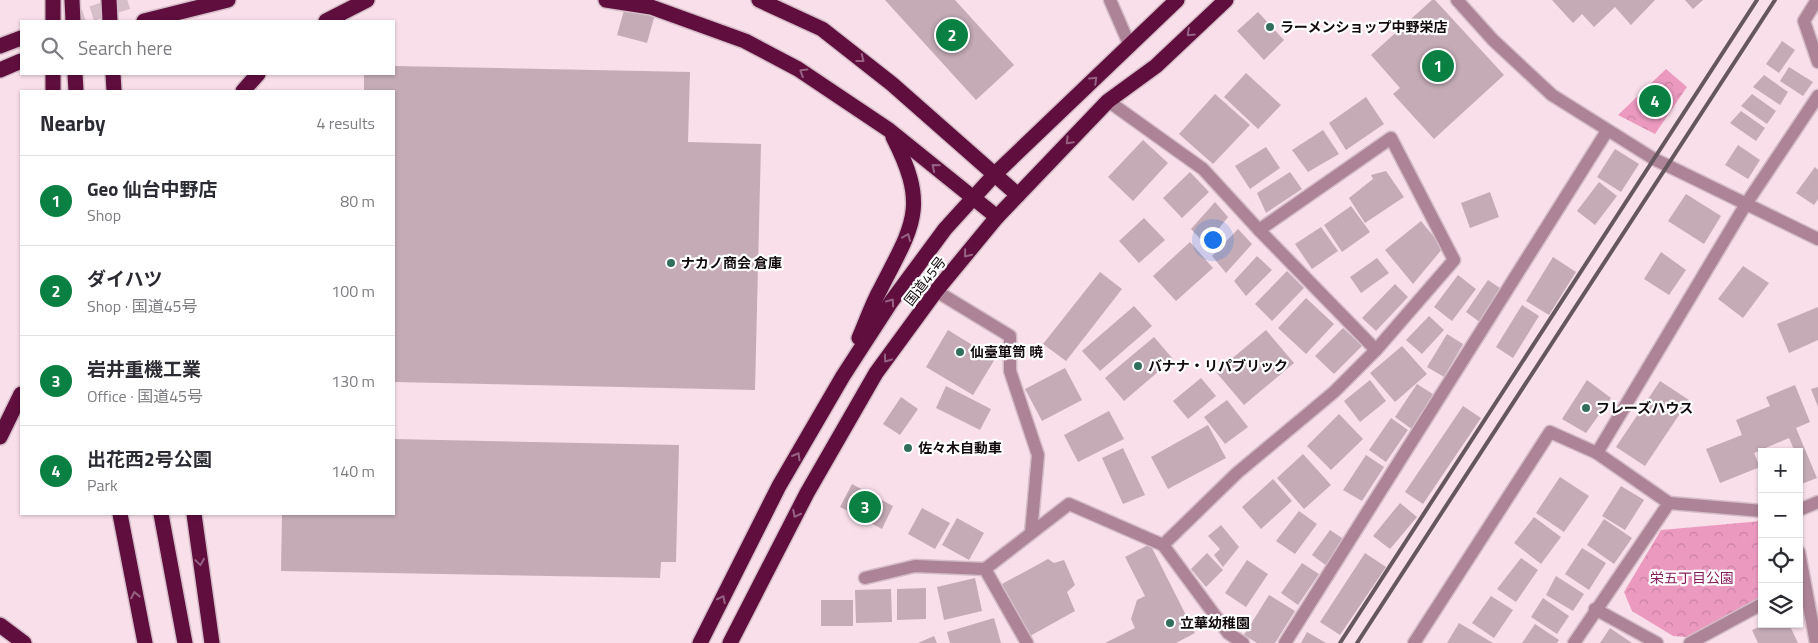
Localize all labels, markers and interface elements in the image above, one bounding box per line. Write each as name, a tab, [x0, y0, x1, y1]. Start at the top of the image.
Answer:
pin: 2	[936, 16, 968, 54]
place label: ラーメンショップ中野栄店	[1280, 16, 1447, 37]
search box	[20, 20, 395, 75]
marker: ラーメンショップ中野栄店	[1264, 21, 1276, 33]
one-way arrow	[1187, 27, 1196, 36]
text: Search here	[78, 33, 172, 62]
icon: search	[38, 34, 66, 62]
pin: 1	[1422, 47, 1454, 85]
one-way arrow	[855, 54, 864, 62]
one-way arrow	[800, 69, 809, 79]
one-way arrow	[1088, 77, 1097, 86]
pin: 4	[1639, 82, 1671, 120]
text: Nearby	[40, 107, 105, 139]
text: 4 results	[316, 111, 375, 135]
one-way arrow	[1066, 135, 1075, 144]
one-way arrow	[932, 165, 941, 173]
text: Geo 仙台中野店	[87, 174, 218, 203]
text: 1	[52, 189, 60, 213]
text: 80 m	[340, 189, 375, 213]
text: Shop	[87, 203, 121, 227]
your location	[1200, 227, 1226, 253]
one-way arrow	[901, 233, 912, 242]
one-way arrow	[964, 248, 972, 257]
street label: 国道45号	[899, 251, 951, 310]
place label: ナカノ商会 倉庫	[681, 252, 782, 273]
marker: ナカノ商会 倉庫	[665, 257, 677, 269]
text: ダイハツ	[87, 264, 163, 293]
text: 2	[52, 279, 60, 303]
text: 100 m	[331, 279, 375, 303]
text: Shop · 国道45号	[87, 294, 198, 318]
one-way arrow	[885, 298, 894, 308]
place label: 仙臺箪笥 暁	[970, 341, 1043, 362]
marker: 仙臺箪笥 暁	[954, 346, 966, 358]
one-way arrow	[884, 353, 893, 363]
text: 岩井重機工業	[87, 354, 201, 383]
place label: バナナ・リパブリック	[1148, 355, 1288, 376]
marker: バナナ・リパブリック	[1132, 360, 1144, 372]
text: 3	[52, 369, 60, 393]
text: 130 m	[331, 369, 375, 393]
text: Office · 国道45号	[87, 384, 203, 408]
place label: フレーズハウス	[1596, 397, 1693, 418]
marker: フレーズハウス	[1580, 402, 1592, 414]
place label: 佐々木自動車	[918, 437, 1002, 458]
marker: 佐々木自動車	[902, 442, 914, 454]
text: 出花西2号公園	[87, 444, 212, 473]
map controls	[1758, 448, 1803, 628]
button: +	[1758, 448, 1803, 493]
one-way arrow	[791, 452, 801, 461]
text: 4	[52, 459, 60, 483]
text: 140 m	[331, 459, 375, 483]
text: Park	[87, 473, 118, 497]
pin: 3	[849, 488, 881, 526]
button: −	[1758, 493, 1803, 538]
one-way arrow	[792, 509, 802, 518]
button: locate	[1758, 538, 1803, 583]
one-way arrow	[195, 558, 205, 566]
park label: 栄五丁目公園	[1650, 567, 1734, 588]
button: layers	[1758, 583, 1803, 628]
one-way arrow	[131, 591, 141, 600]
one-way arrow	[716, 596, 726, 605]
place label: 立華幼稚園	[1180, 612, 1250, 633]
marker: 立華幼稚園	[1164, 617, 1176, 629]

